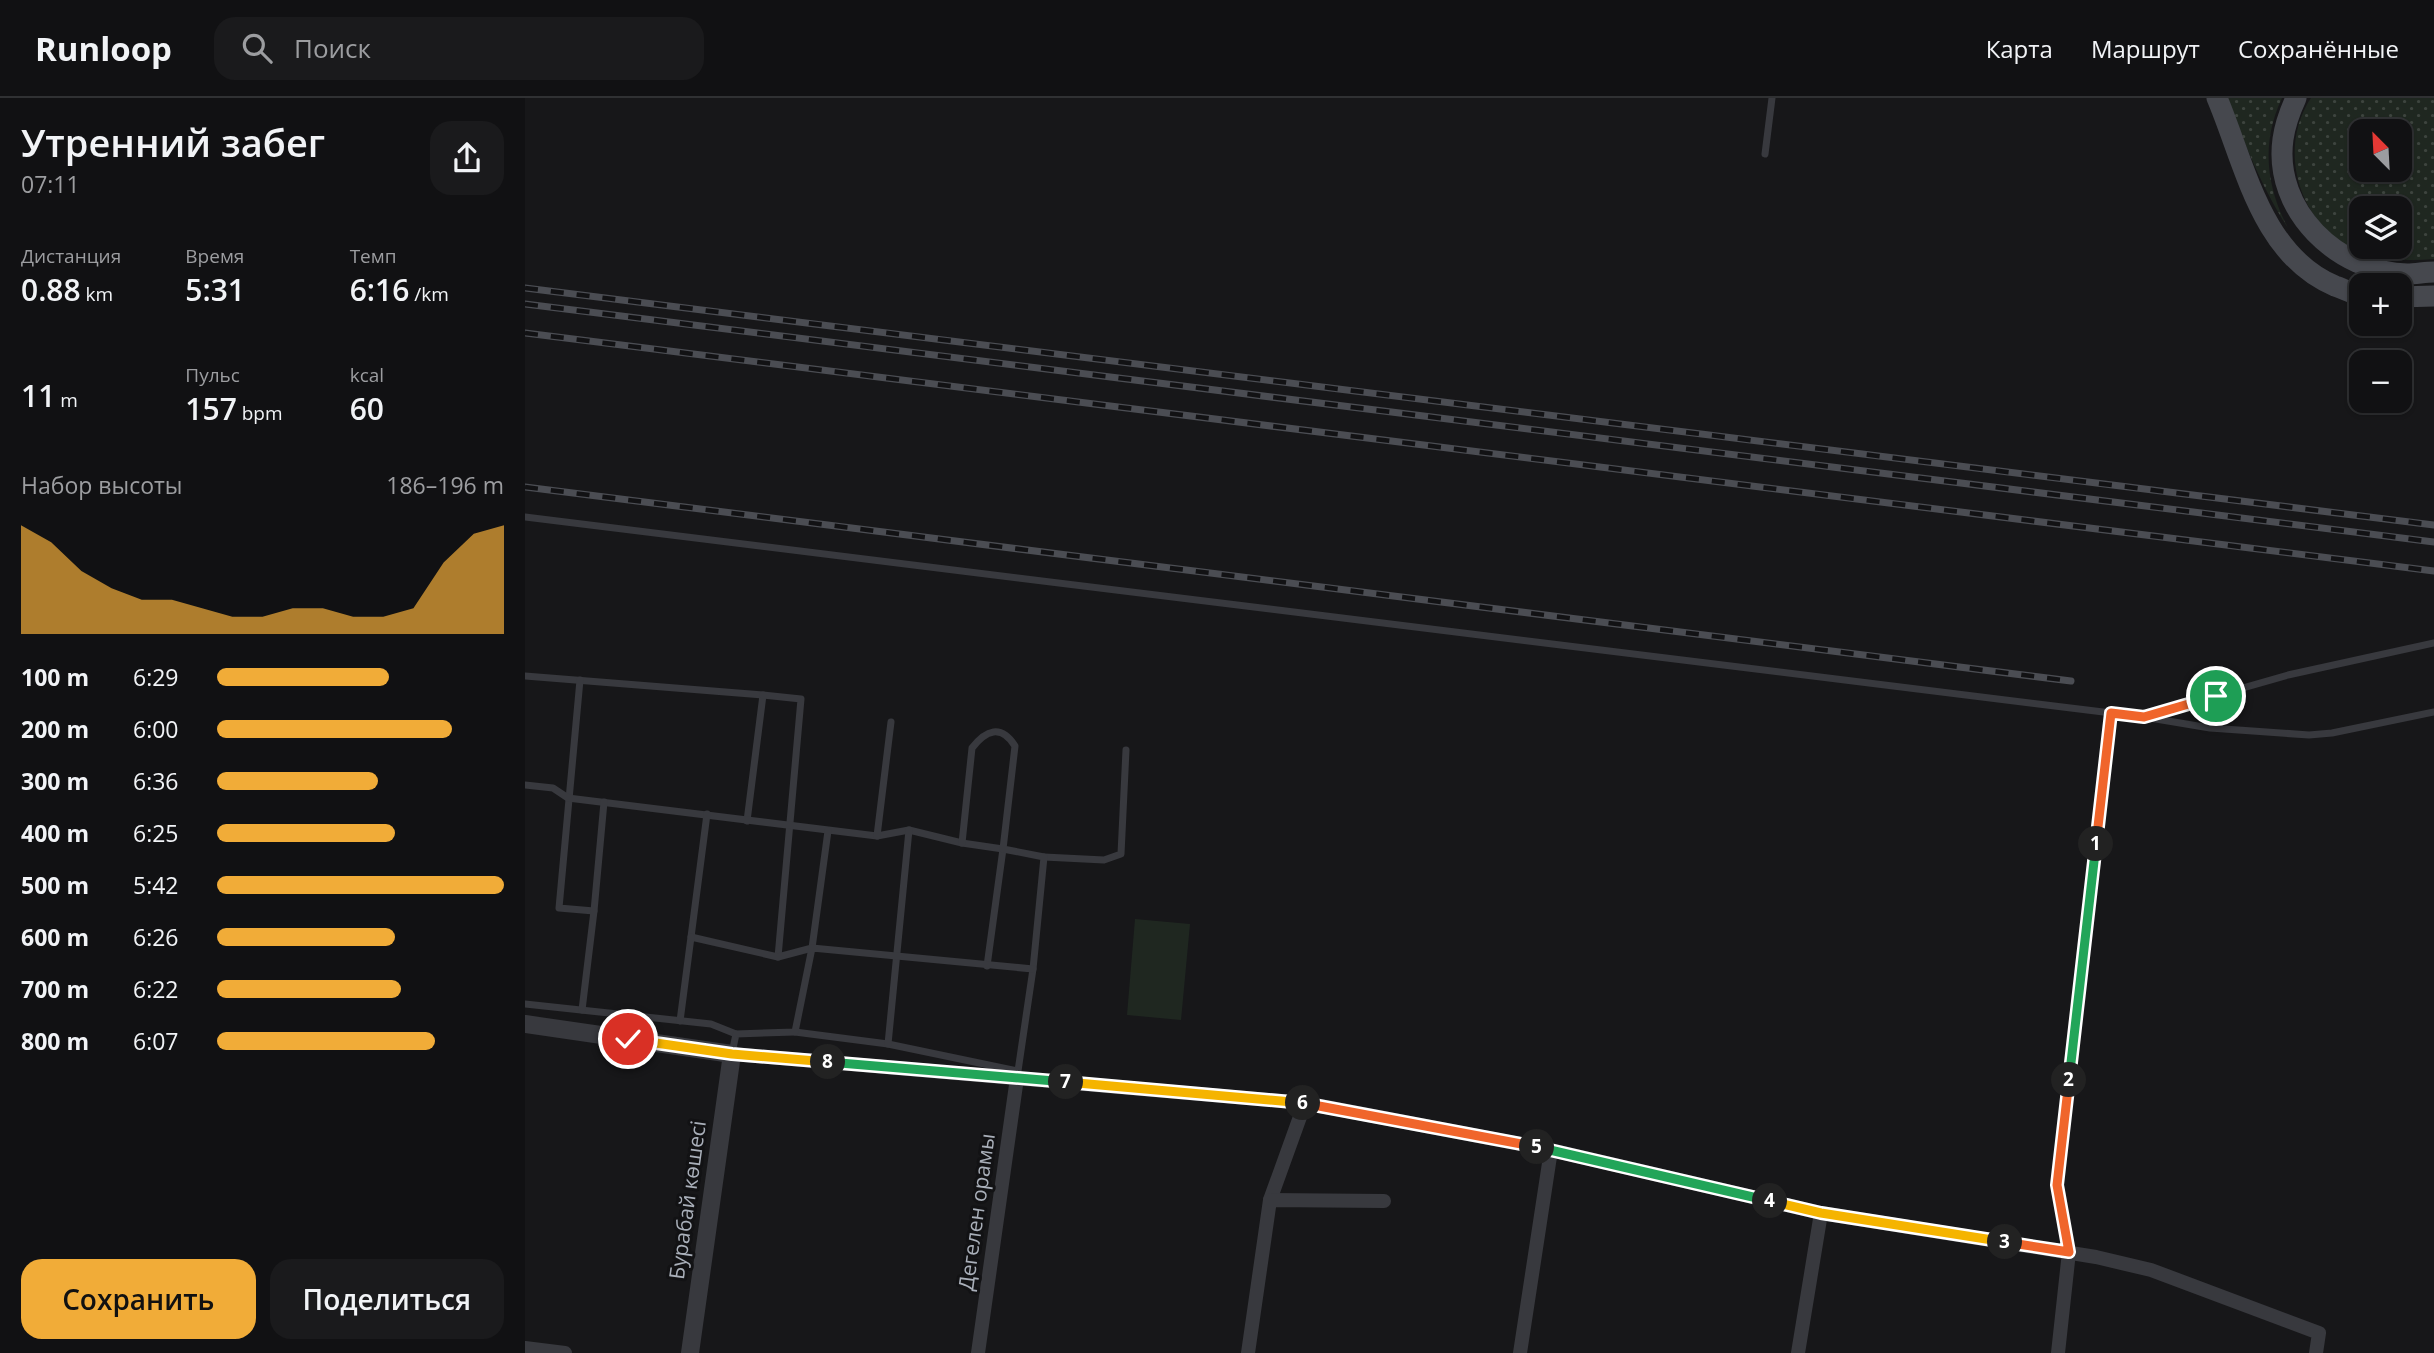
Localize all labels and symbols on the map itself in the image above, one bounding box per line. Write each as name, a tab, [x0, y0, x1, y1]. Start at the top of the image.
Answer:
north arrow	[2349, 119, 2411, 182]
pin	[2186, 666, 2246, 726]
pin: 1	[2079, 826, 2113, 862]
pin	[598, 1009, 658, 1069]
pin: 8	[811, 1044, 845, 1080]
pin: 2	[2051, 1062, 2087, 1098]
pin: 7	[1049, 1065, 1083, 1100]
pin: 6	[1285, 1086, 1321, 1121]
street label: Бурабай көшесі	[662, 1119, 712, 1281]
pin: 5	[1520, 1130, 1555, 1164]
street label: Дегелен орамы	[951, 1132, 1001, 1292]
pin: 4	[1753, 1184, 1787, 1218]
pin: 3	[1987, 1224, 2023, 1260]

